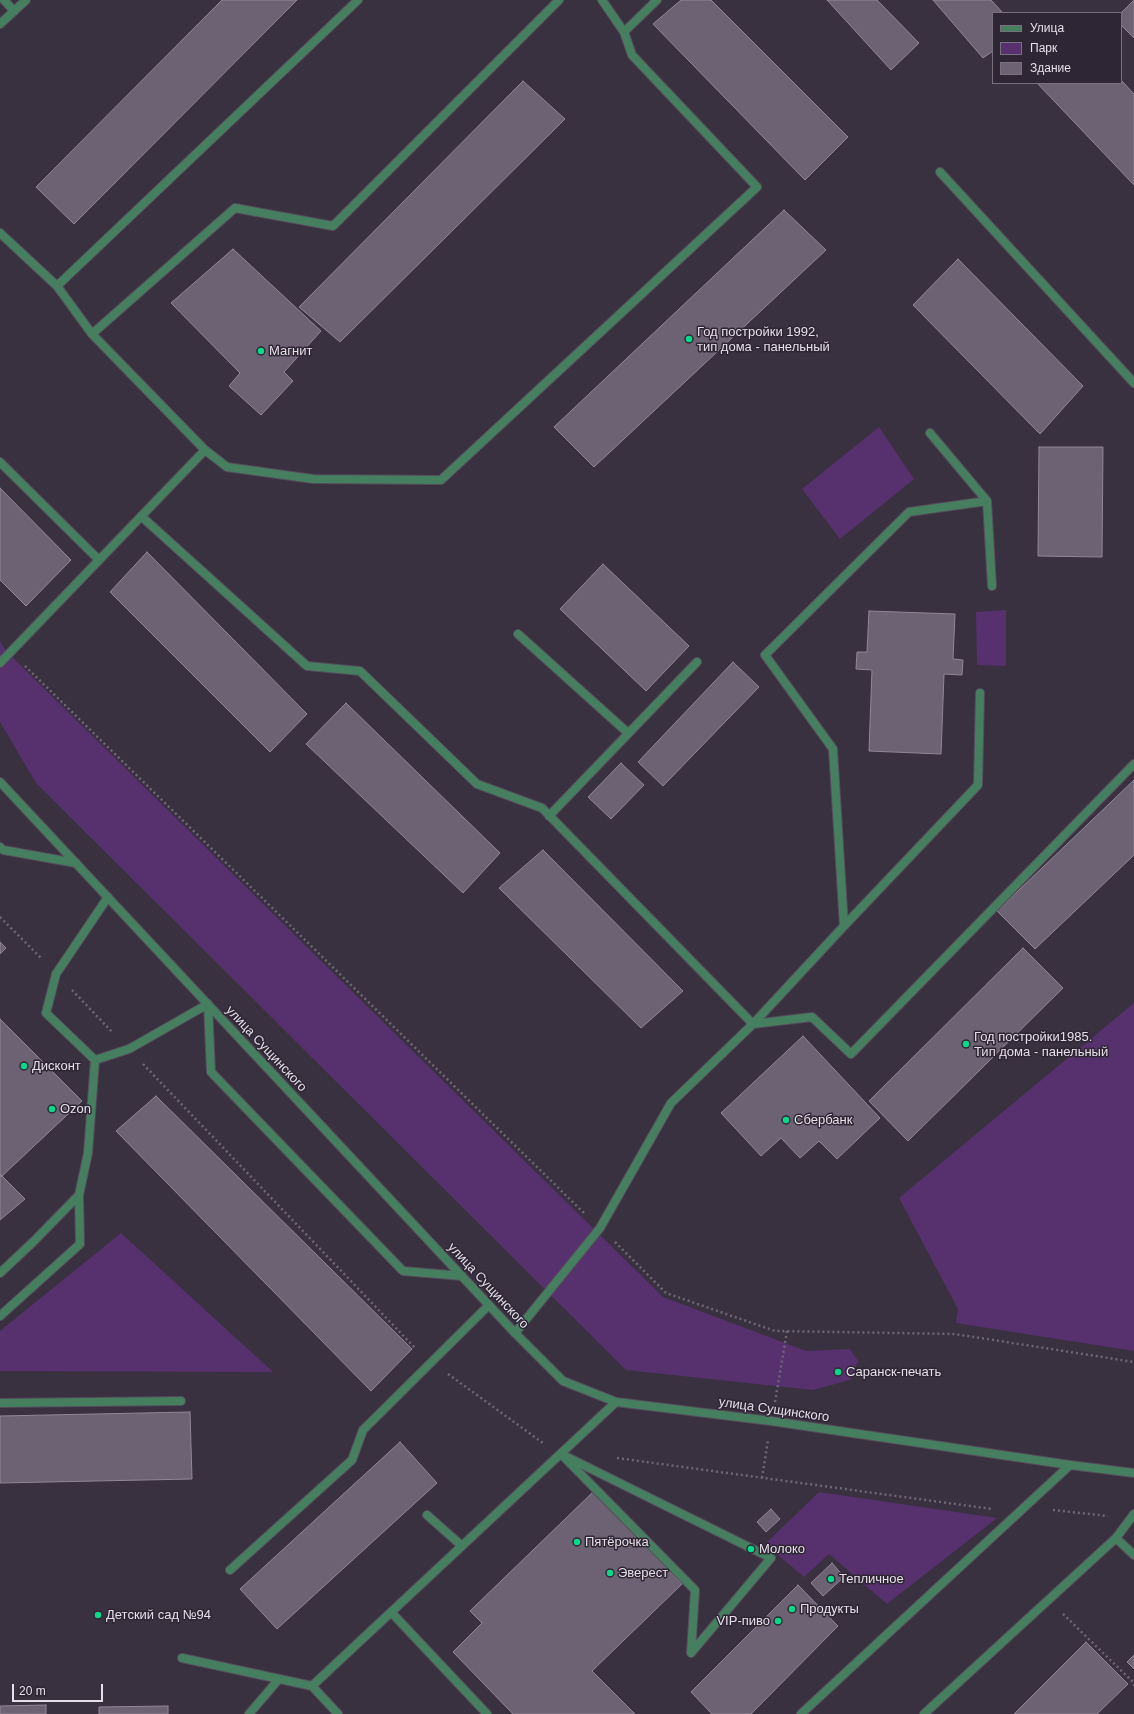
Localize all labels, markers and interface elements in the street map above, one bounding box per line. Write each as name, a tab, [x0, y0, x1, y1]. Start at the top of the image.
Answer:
legend	[992, 12, 1122, 84]
text: Улица	[1030, 21, 1064, 35]
text: Парк	[1030, 41, 1057, 55]
text: Здание	[1030, 61, 1071, 75]
place label: Год постройки 1992, тип дома - панельный	[697, 324, 830, 355]
marker: Год постройки 1992, тип дома - панельный	[684, 334, 694, 344]
place label: Магнит	[269, 343, 312, 359]
marker: Магнит	[256, 346, 266, 356]
street label: улица Сущинского	[222, 1003, 310, 1095]
place label: Год постройки1985. Тип дома - панельный	[974, 1029, 1108, 1060]
marker: Год постройки1985. Тип дома - панельный	[961, 1039, 971, 1049]
place label: Дисконт	[32, 1058, 81, 1074]
marker: Дисконт	[19, 1061, 29, 1071]
place label: Ozon	[60, 1101, 91, 1117]
marker: Ozon	[47, 1104, 57, 1114]
place label: Сбербанк	[794, 1112, 852, 1128]
marker: Сбербанк	[781, 1115, 791, 1125]
street label: улица Сущинского	[444, 1240, 532, 1332]
place label: Саранск-печать	[846, 1364, 941, 1380]
marker: Саранск-печать	[833, 1367, 843, 1377]
street label: улица Сущинского	[718, 1395, 830, 1425]
place label: Пятёрочка	[585, 1534, 649, 1550]
marker: Пятёрочка	[572, 1537, 582, 1547]
place label: Молоко	[759, 1541, 805, 1557]
marker: Молоко	[746, 1544, 756, 1554]
place label: Эверест	[618, 1565, 668, 1581]
marker: Эверест	[605, 1568, 615, 1578]
place label: Тепличное	[839, 1571, 904, 1587]
marker: Тепличное	[826, 1574, 836, 1584]
place label: Продукты	[800, 1601, 859, 1617]
marker: Продукты	[787, 1604, 797, 1614]
place label: Детский сад №94	[106, 1607, 211, 1623]
marker: Детский сад №94	[93, 1610, 103, 1620]
place label: VIP-пиво	[716, 1613, 770, 1629]
marker: VIP-пиво	[773, 1616, 783, 1626]
scale bar	[14, 1676, 105, 1702]
text: 20 m	[19, 1684, 46, 1698]

